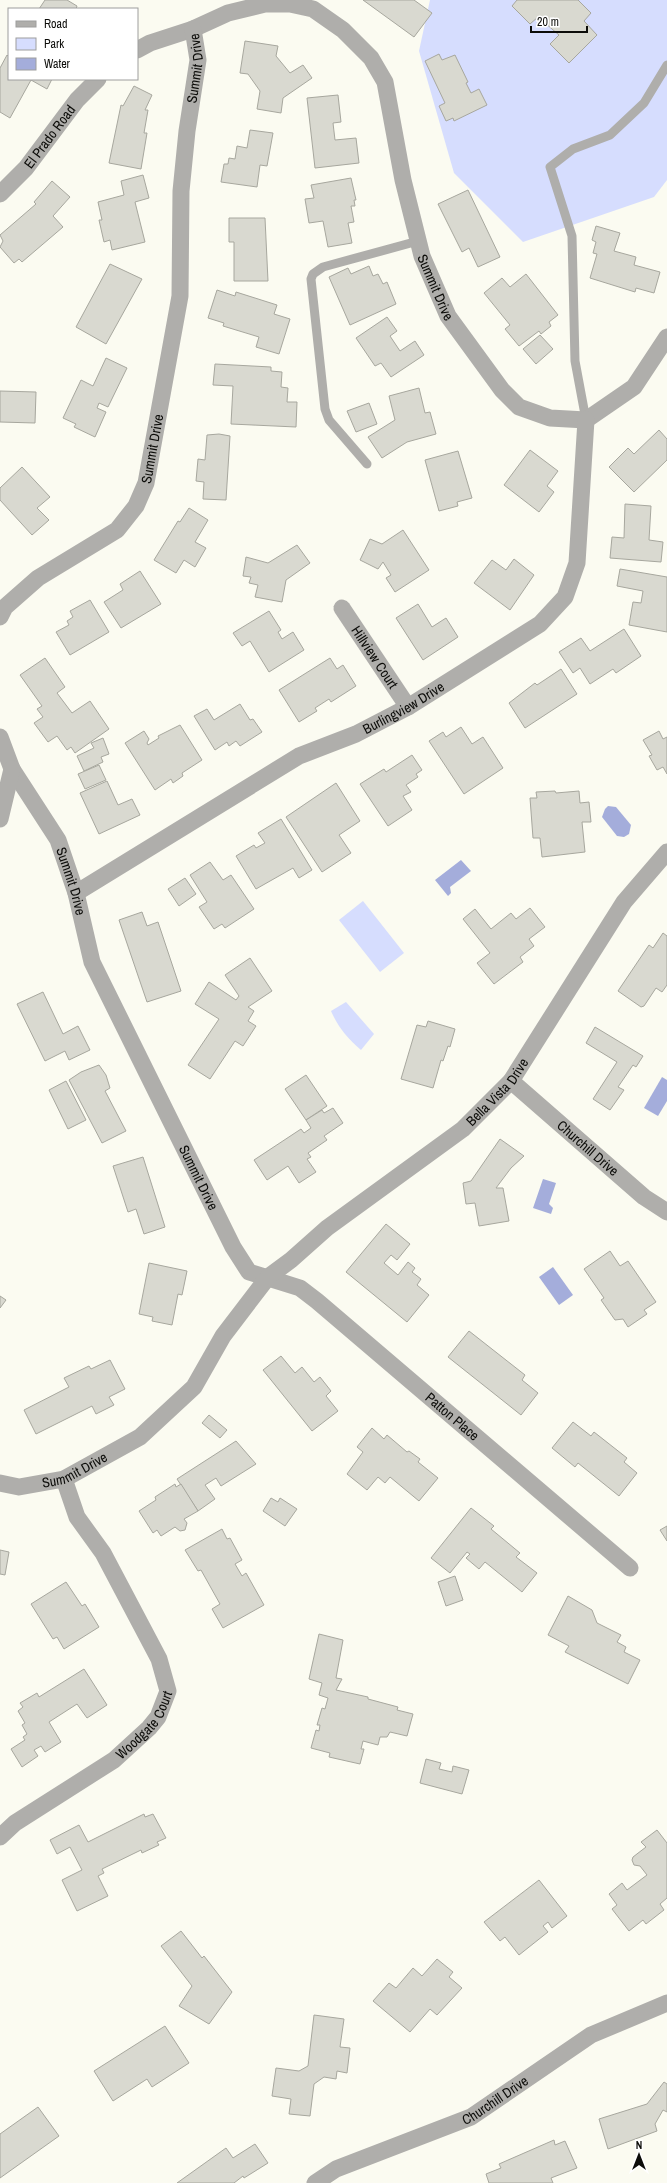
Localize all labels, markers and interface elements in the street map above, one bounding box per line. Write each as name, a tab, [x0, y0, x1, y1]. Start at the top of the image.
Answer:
legend	[8, 8, 138, 80]
scale bar	[531, 8, 587, 34]
text: 20 m	[537, 14, 559, 30]
text: Road	[44, 16, 68, 32]
street label: Summit Drive	[182, 32, 207, 104]
text: Park	[44, 36, 64, 52]
text: Water	[44, 56, 71, 72]
street label: El Prado Road	[20, 101, 79, 172]
street label: Summit Drive	[413, 251, 457, 324]
street label: Summit Drive	[137, 413, 167, 485]
street label: Hillview Court	[347, 622, 402, 692]
street label: Burlingview Drive	[360, 678, 447, 738]
street label: Summit Drive	[52, 845, 90, 917]
street label: Bella Vista Drive	[462, 1055, 532, 1130]
street label: Churchill Drive	[553, 1116, 622, 1180]
street label: Summit Drive	[175, 1142, 222, 1213]
street label: Patton Place	[422, 1388, 483, 1444]
street label: Summit Drive	[41, 1448, 110, 1492]
street label: Woodgate Court	[112, 1688, 176, 1763]
street label: Churchill Drive	[459, 2072, 531, 2129]
north arrow	[619, 2135, 659, 2175]
text: N	[636, 2138, 642, 2152]

